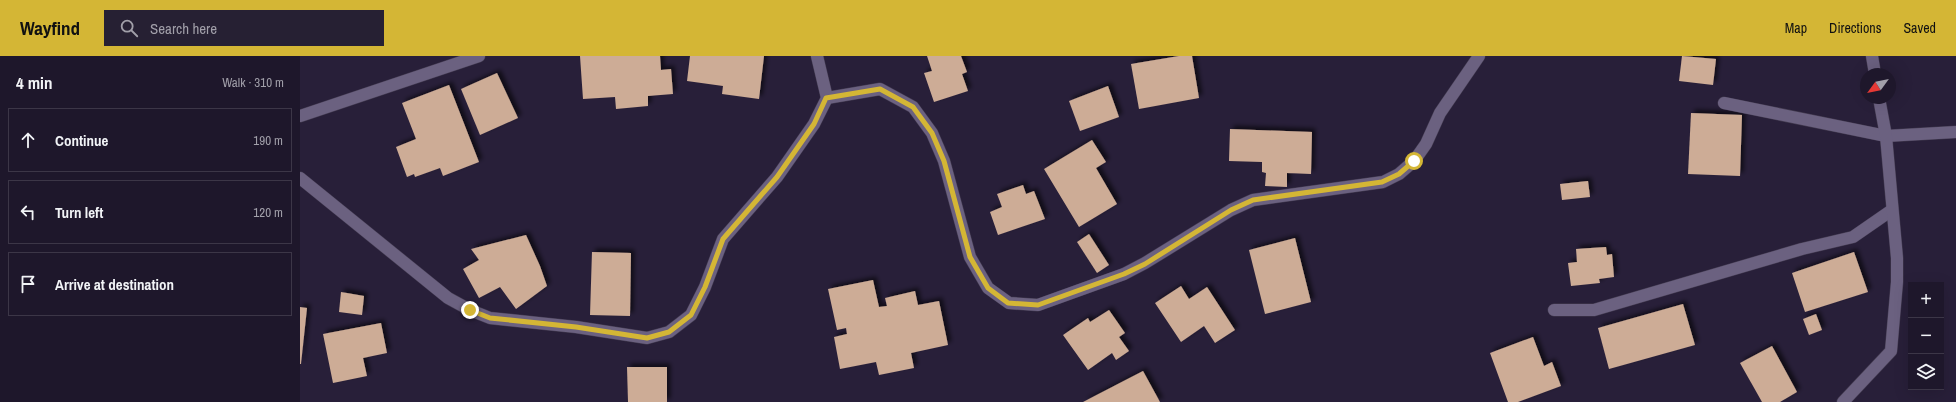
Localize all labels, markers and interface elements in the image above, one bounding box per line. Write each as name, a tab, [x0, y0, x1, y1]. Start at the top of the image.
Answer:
search box	[104, 10, 384, 46]
text: Wayfind	[20, 15, 80, 41]
icon: search	[118, 17, 140, 39]
text: Search here	[150, 18, 217, 39]
text: Map	[1785, 19, 1807, 37]
text: Directions	[1829, 19, 1881, 37]
text: Saved	[1903, 19, 1936, 37]
north arrow	[1860, 68, 1896, 104]
text: 4 min	[16, 71, 52, 94]
text: Walk · 310 m	[222, 74, 284, 91]
icon: ahead	[17, 129, 39, 151]
text: Continue	[55, 130, 108, 151]
text: 190 m	[253, 132, 283, 149]
route start	[1405, 152, 1423, 170]
icon: left	[17, 201, 39, 223]
text: Turn left	[55, 202, 103, 223]
text: 120 m	[253, 204, 283, 221]
icon: arrive	[17, 273, 39, 295]
text: Arrive at destination	[55, 274, 174, 295]
map controls	[1908, 282, 1944, 390]
button: +	[1908, 282, 1944, 318]
route end	[461, 301, 479, 319]
button: −	[1908, 318, 1944, 354]
button: layers	[1908, 354, 1944, 390]

